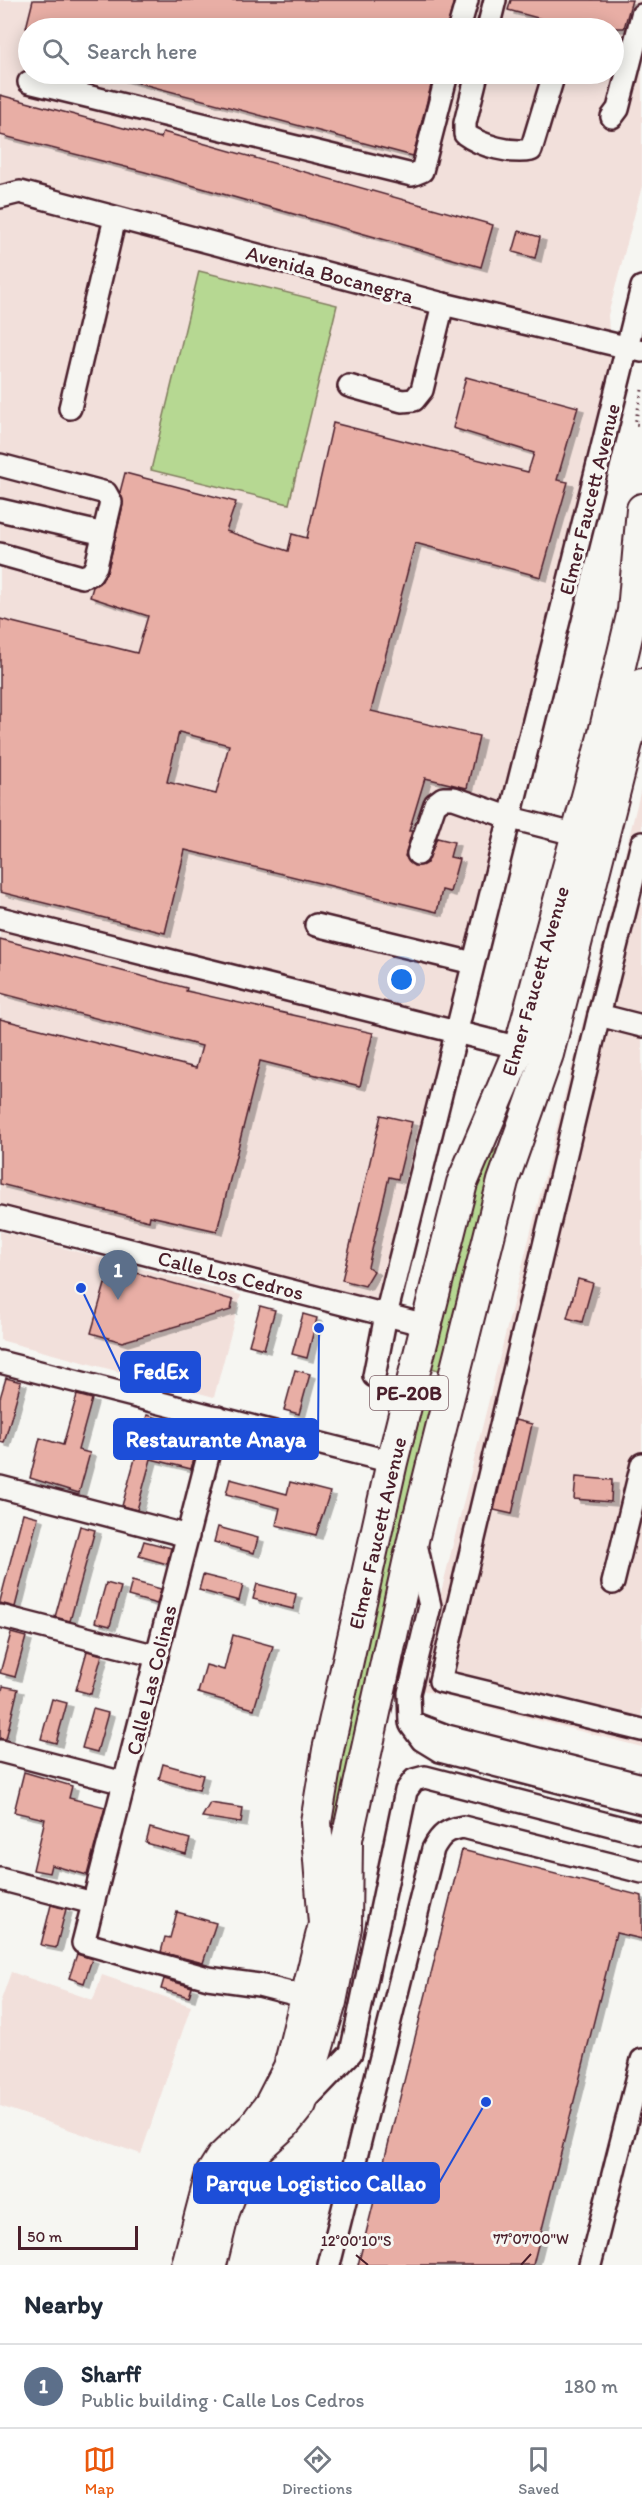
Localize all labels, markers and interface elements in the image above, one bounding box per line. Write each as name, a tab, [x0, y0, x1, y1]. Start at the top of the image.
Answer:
search box	[18, 18, 624, 84]
icon: search	[39, 35, 72, 68]
text: Search here	[87, 38, 197, 65]
street label: Avenida Bocanegra	[244, 240, 417, 308]
street label: Elmer Faucett Avenue	[553, 401, 625, 597]
street label: Elmer Faucett Avenue	[496, 883, 574, 1079]
your location	[387, 965, 416, 994]
street label: Calle Los Cedros	[155, 1245, 307, 1305]
pin: 1	[98, 1250, 138, 1300]
callout: FedEx	[121, 1352, 200, 1392]
text: FedEx	[133, 1358, 189, 1385]
road number: PE-20B	[370, 1376, 448, 1410]
callout: Restaurante Anaya	[114, 1419, 318, 1459]
text: Restaurante Anaya	[126, 1426, 307, 1453]
street label: Elmer Faucett Avenue	[343, 1434, 411, 1632]
street label: Calle Las Colinas	[120, 1602, 182, 1758]
callout: Parque Logistico Callao	[194, 2163, 439, 2203]
text: Parque Logistico Callao	[206, 2170, 426, 2197]
scale bar	[18, 2223, 138, 2250]
text: 50 m	[27, 2227, 62, 2246]
text: 77°07'00"W	[493, 2230, 569, 2248]
text: 12°00'10"S	[321, 2232, 391, 2250]
text: Nearby	[24, 2288, 103, 2320]
text: Sharff	[81, 2361, 141, 2388]
text: 1	[39, 2374, 48, 2398]
text: 180 m	[564, 2374, 618, 2398]
text: Public building · Calle Los Cedros	[81, 2388, 365, 2412]
tab: Map	[83, 2443, 116, 2498]
tab: Directions	[282, 2443, 352, 2498]
tab: Saved	[518, 2443, 559, 2498]

